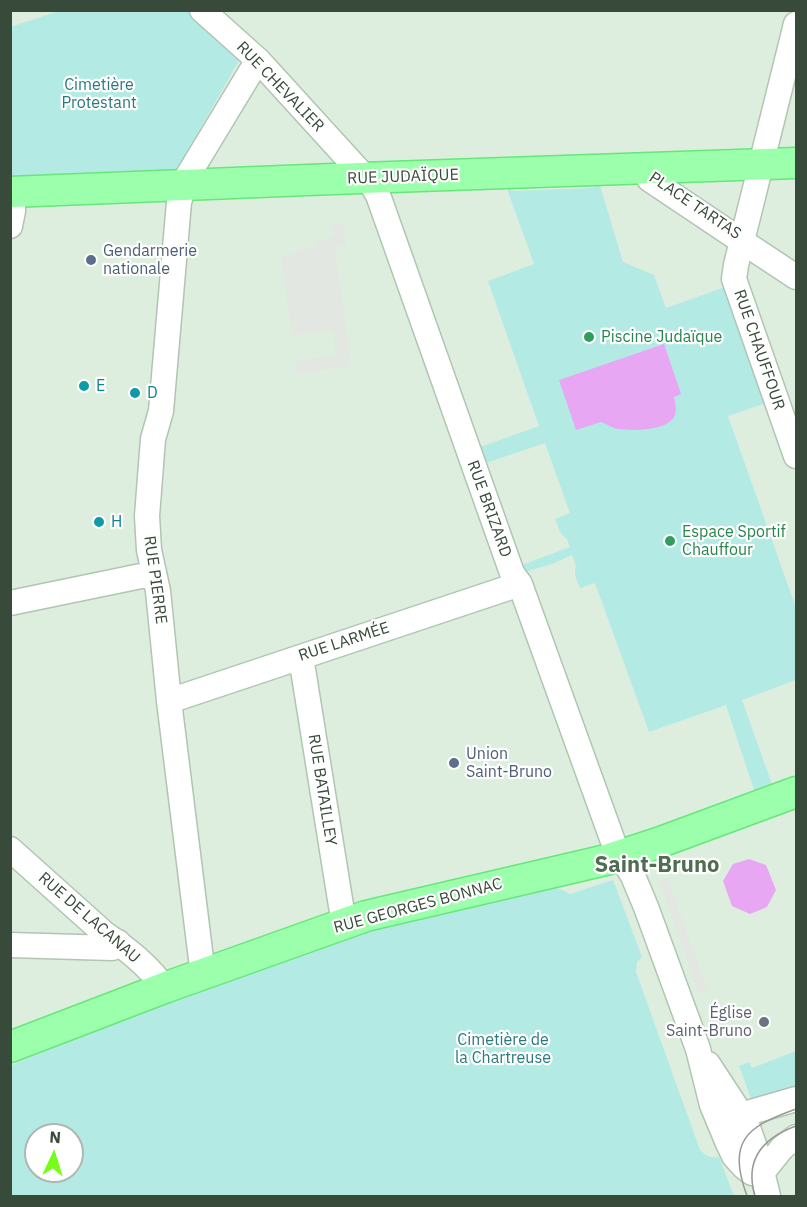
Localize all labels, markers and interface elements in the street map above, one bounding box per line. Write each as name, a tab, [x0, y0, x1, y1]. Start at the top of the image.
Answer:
street label: RUE CHEVALIER	[232, 38, 328, 136]
park label: Cimetière Protestant	[61, 75, 137, 113]
street label: RUE JUDAÏQUE	[347, 165, 459, 189]
street label: PLACE TARTAS	[645, 168, 745, 244]
place label: Gendarmerie nationale	[103, 241, 197, 279]
marker: Gendarmerie nationale	[84, 253, 98, 267]
street label: RUE CHAUFFOUR	[729, 287, 789, 413]
place label: Piscine Judaïque	[601, 327, 722, 347]
marker: Piscine Judaïque	[582, 330, 596, 344]
place label: E	[96, 376, 105, 396]
marker: E	[77, 379, 91, 393]
place label: D	[147, 383, 158, 403]
marker: D	[128, 386, 142, 400]
street label: RUE BRIZARD	[463, 458, 515, 560]
place label: H	[111, 512, 122, 532]
marker: H	[92, 515, 106, 529]
place label: Espace Sportif Chauffour	[682, 522, 786, 560]
street label: RUE PIERRE	[139, 534, 171, 626]
marker: Espace Sportif Chauffour	[663, 534, 677, 548]
street label: RUE LARMÉE	[296, 618, 392, 666]
street label: RUE BATAILLEY	[304, 733, 340, 847]
place label: Union Saint-Bruno	[466, 744, 552, 782]
marker: Union Saint-Bruno	[447, 756, 461, 770]
district label: Saint-Bruno	[595, 853, 719, 879]
street label: RUE DE LACANAU	[34, 869, 144, 967]
street label: RUE GEORGES BONNAC	[332, 874, 504, 938]
place label: Église Saint-Bruno	[666, 1003, 752, 1041]
marker: Église Saint-Bruno	[757, 1015, 771, 1029]
park label: Cimetière de la Chartreuse	[455, 1030, 551, 1068]
north arrow	[24, 1123, 84, 1183]
text: N	[49, 1127, 62, 1147]

